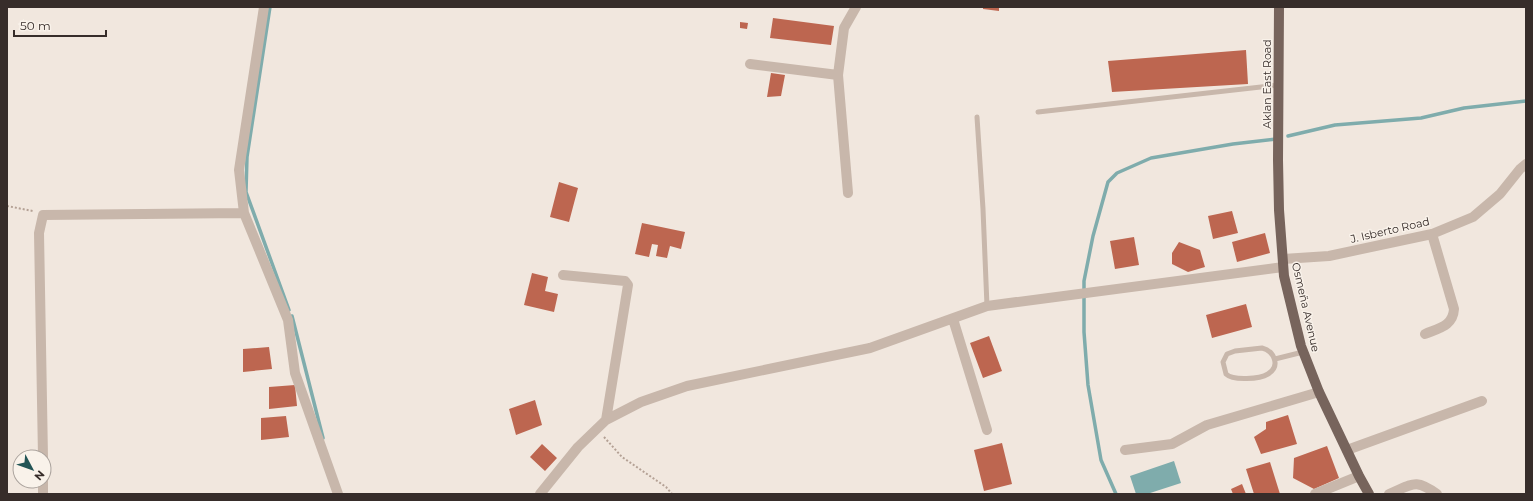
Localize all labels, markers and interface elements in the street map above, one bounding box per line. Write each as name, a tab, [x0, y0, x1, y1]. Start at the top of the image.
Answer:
scale bar	[14, 12, 106, 38]
text: 50 m	[20, 18, 51, 33]
street label: Aklan East Road	[1260, 39, 1274, 129]
street label: J. Isberto Road	[1348, 214, 1431, 246]
street label: Osmeña Avenue	[1289, 261, 1323, 353]
north arrow	[12, 449, 52, 489]
text: N	[31, 468, 48, 484]

